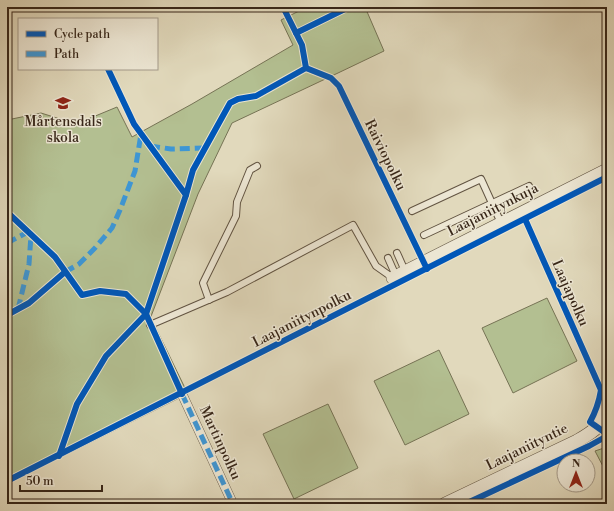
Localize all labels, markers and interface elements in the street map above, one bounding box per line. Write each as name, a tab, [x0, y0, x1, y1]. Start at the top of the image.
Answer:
legend	[18, 18, 158, 70]
text: Cycle path	[54, 27, 110, 42]
text: Path	[54, 47, 79, 62]
school or university icon: Mårtensdals skola	[54, 94, 72, 112]
place label: Mårtensdals skola	[24, 113, 102, 147]
street label: Raiviopolku	[360, 116, 410, 194]
street label: Laajaniitynkuja	[444, 179, 542, 241]
street label: Laajapolku	[547, 257, 593, 329]
street label: Laajaniitynpolku	[250, 286, 354, 352]
street label: Martinpolku	[195, 403, 245, 483]
street label: Laajaniityntie	[483, 419, 571, 475]
north arrow	[556, 453, 596, 493]
text: N	[572, 457, 581, 471]
scale bar	[20, 467, 102, 493]
text: 50 m	[26, 474, 54, 489]

